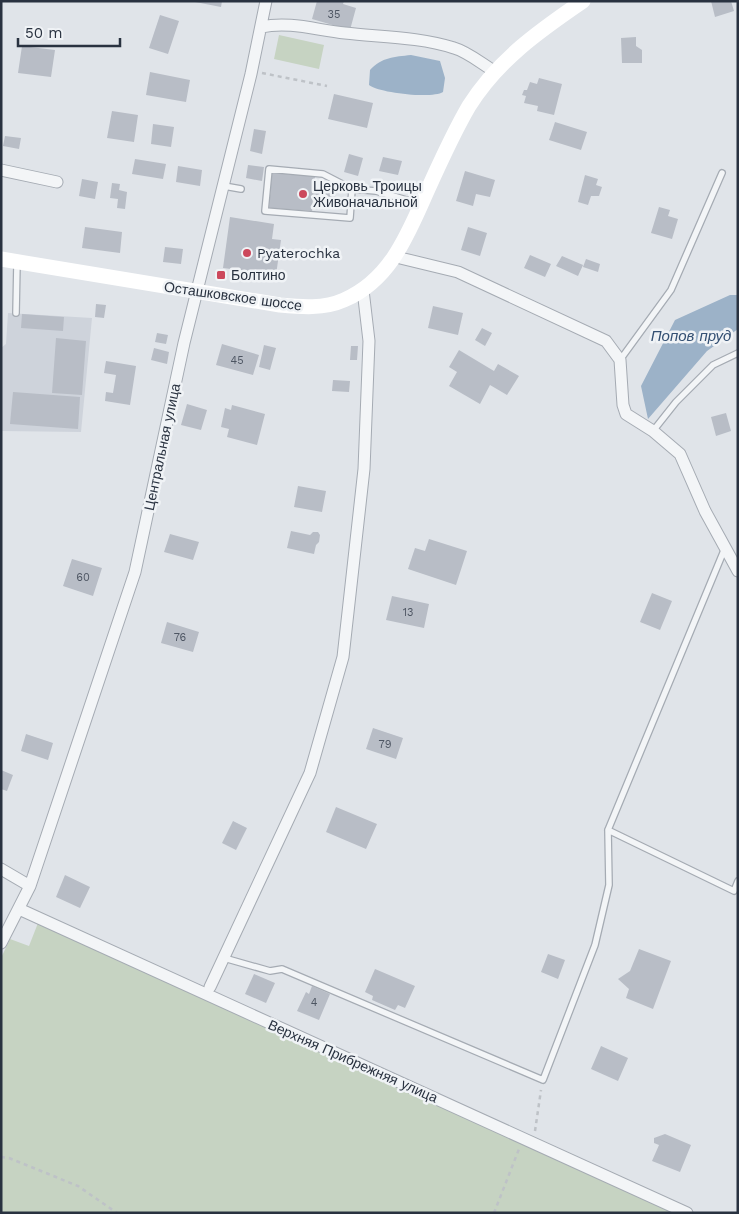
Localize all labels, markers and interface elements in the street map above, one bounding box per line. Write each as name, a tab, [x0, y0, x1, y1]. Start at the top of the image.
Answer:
house number: 35	[328, 8, 340, 21]
scale bar	[18, 15, 120, 47]
text: 50 m	[25, 24, 62, 42]
place label: Церковь Троицы Живоначальной	[313, 178, 422, 210]
marker: Церковь Троицы Живоначальной	[297, 188, 309, 200]
place label: Pyaterochka	[257, 245, 340, 261]
marker: Pyaterochka	[241, 247, 253, 259]
place label: Болтино	[231, 267, 286, 283]
marker: Болтино	[215, 269, 227, 281]
street label: Осташковское шоссе	[163, 278, 303, 314]
water label: Попов пруд	[651, 327, 731, 345]
house number: 45	[230, 354, 244, 367]
street label: Центральная улица	[141, 382, 183, 512]
house number: 60	[76, 571, 90, 584]
house number: 13	[403, 606, 413, 619]
house number: 76	[174, 631, 187, 644]
house number: 79	[379, 738, 392, 751]
house number: 4	[311, 996, 318, 1009]
street label: Верхняя Прибрежняя улица	[266, 1016, 441, 1106]

